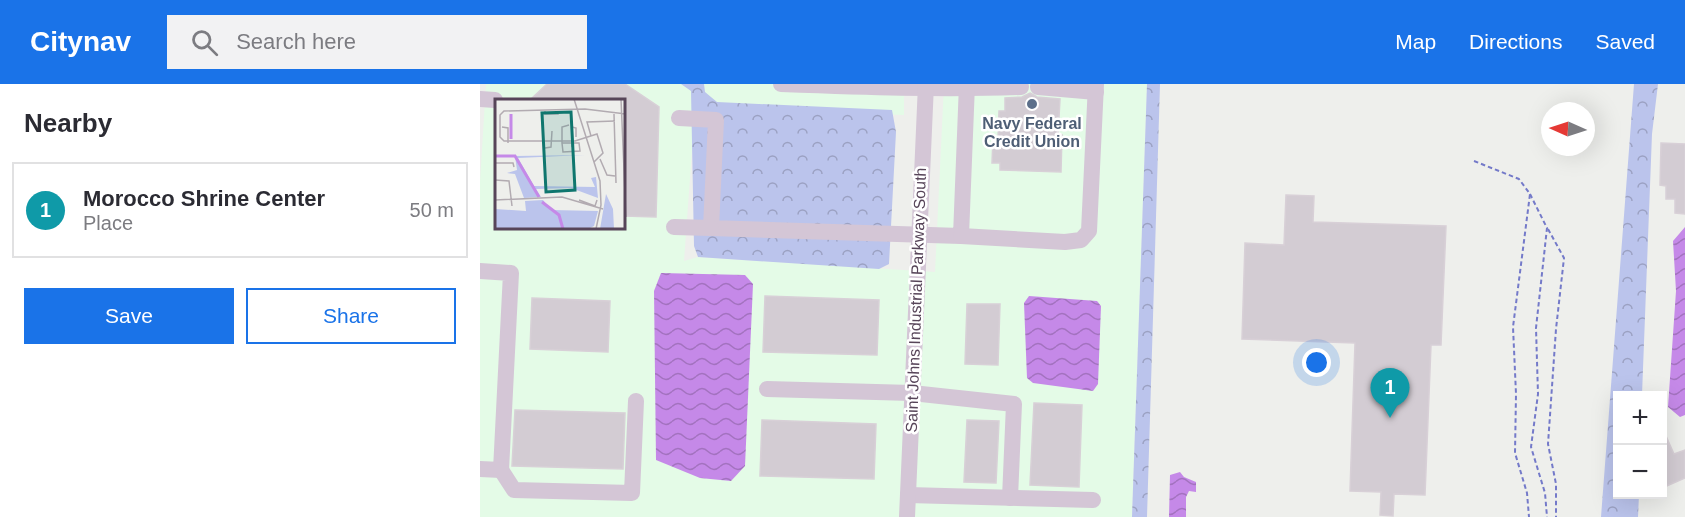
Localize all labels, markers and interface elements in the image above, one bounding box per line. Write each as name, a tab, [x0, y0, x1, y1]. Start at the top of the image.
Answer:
search box	[167, 15, 587, 69]
text: Citynav	[30, 26, 131, 57]
icon: search	[188, 26, 221, 59]
text: Search here	[236, 29, 356, 54]
text: Map	[1395, 30, 1436, 53]
text: Directions	[1469, 30, 1562, 53]
text: Saved	[1595, 30, 1655, 53]
marker: Navy Federal Credit Union	[1025, 97, 1039, 111]
inset map	[495, 99, 626, 230]
north arrow	[1541, 102, 1595, 156]
text: Nearby	[24, 108, 112, 138]
place label: Navy Federal Credit Union	[982, 115, 1082, 150]
street label: Saint Johns Industrial Parkway South	[903, 167, 929, 433]
text: Morocco Shrine Center	[83, 186, 325, 211]
text: 1	[40, 199, 51, 221]
text: 50 m	[410, 199, 454, 221]
text: Place	[83, 212, 133, 234]
button: Save	[24, 288, 234, 344]
button: Share	[246, 288, 456, 344]
your location	[1302, 348, 1331, 377]
pin: 1	[1370, 368, 1410, 418]
map controls	[1613, 391, 1667, 499]
button: +	[1613, 391, 1667, 445]
button: −	[1613, 445, 1667, 499]

